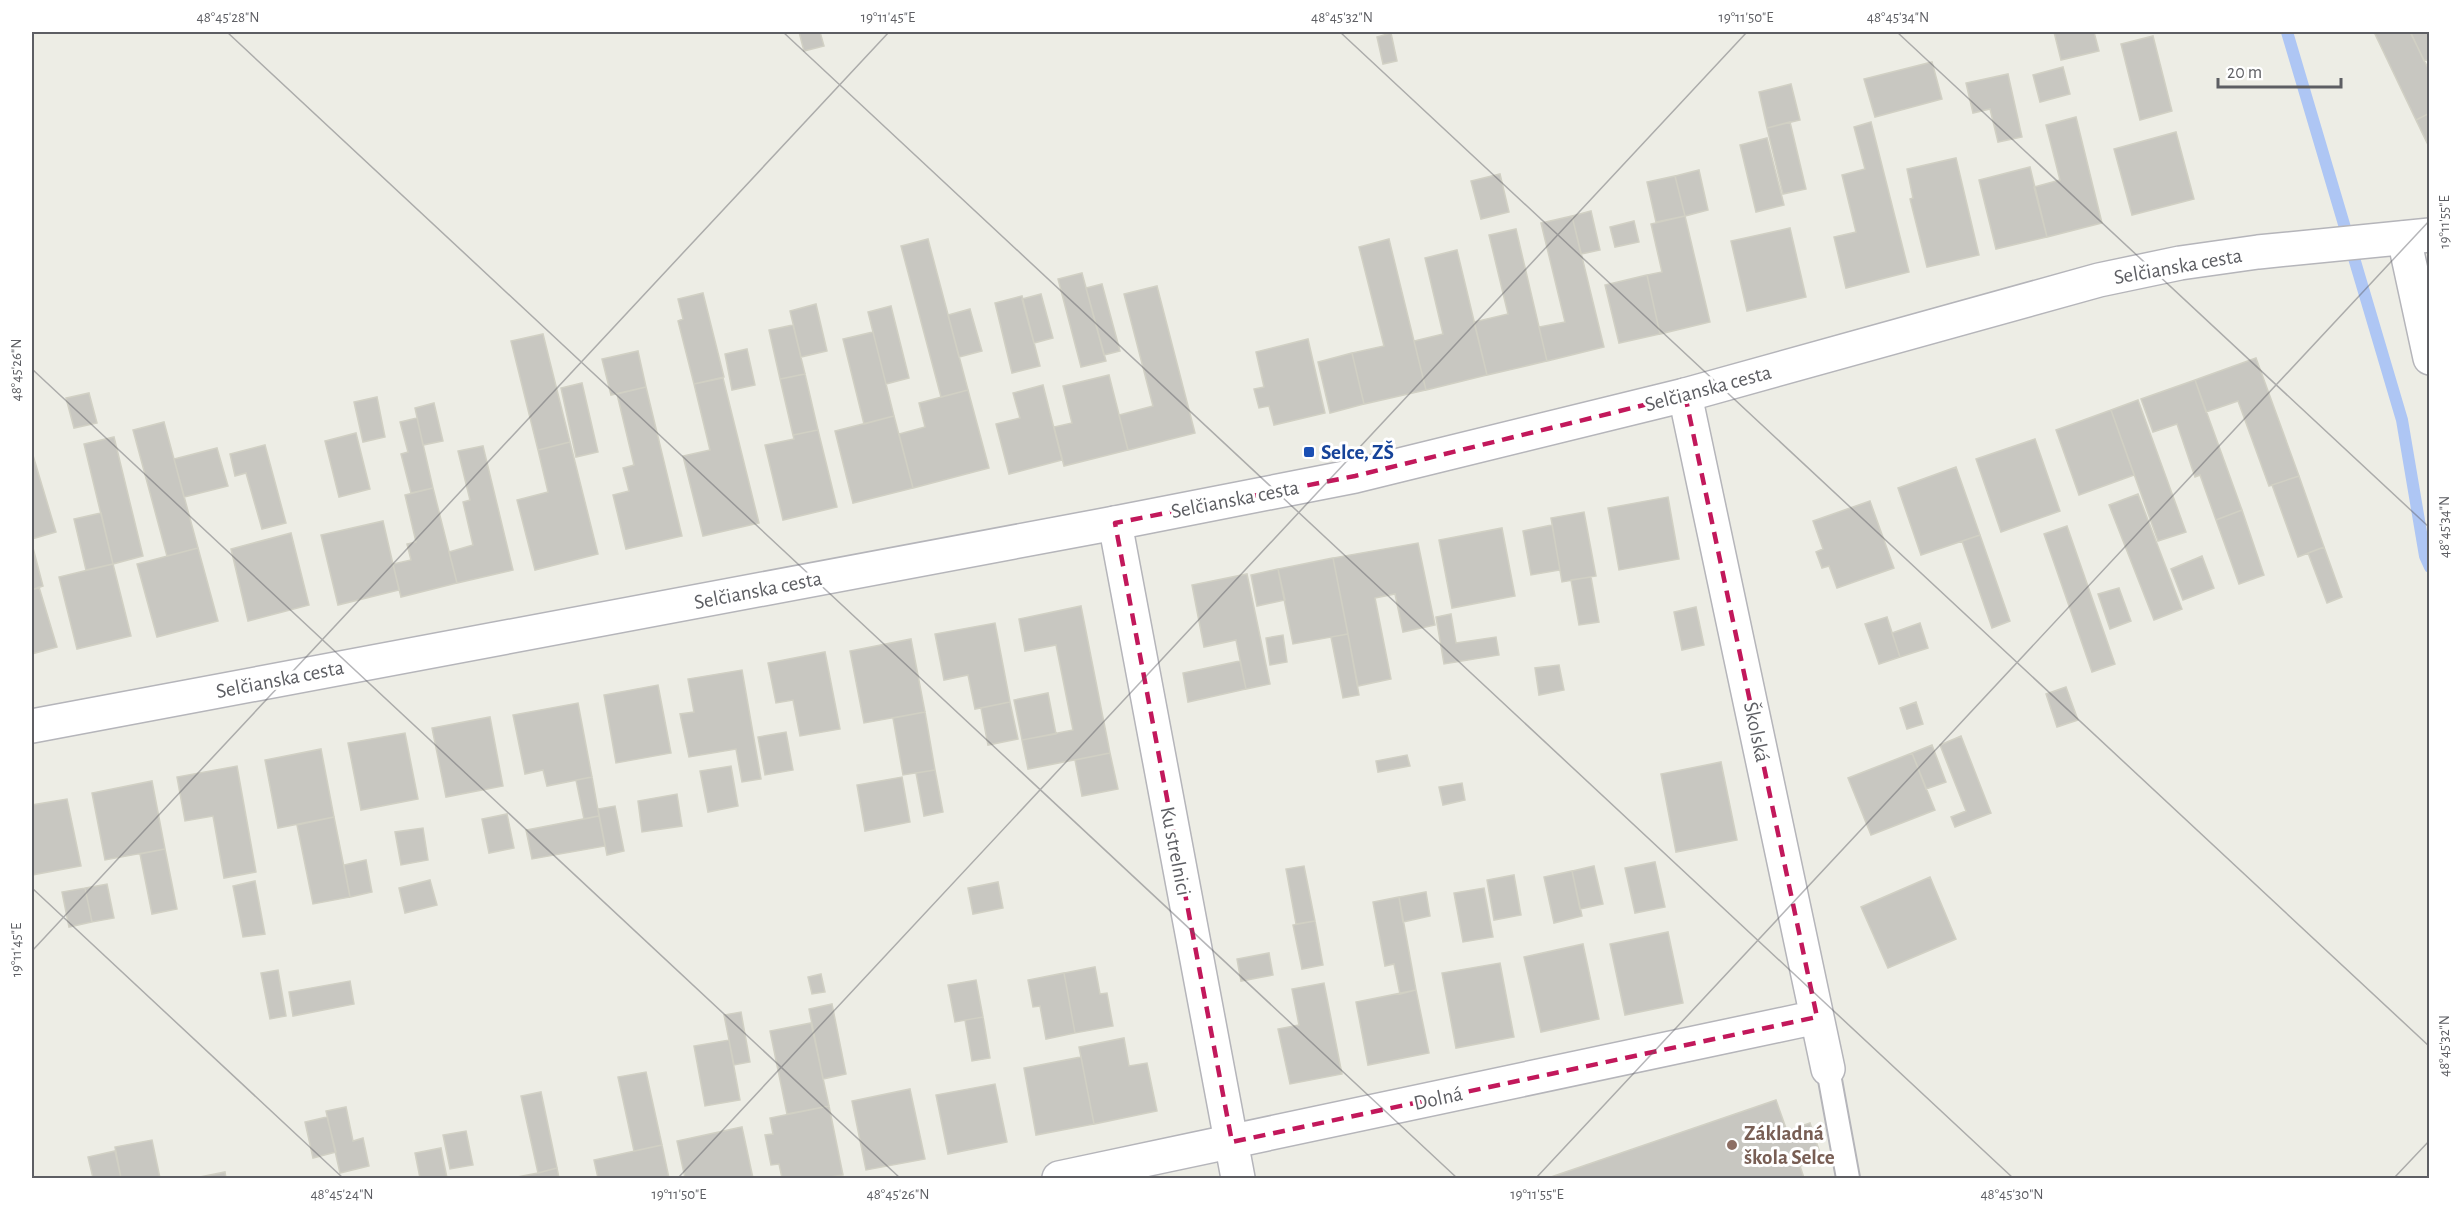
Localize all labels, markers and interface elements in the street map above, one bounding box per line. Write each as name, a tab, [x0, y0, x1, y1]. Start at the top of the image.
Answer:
text: 48°45'28"N	[196, 10, 260, 25]
text: 19°11'45"E	[861, 10, 915, 25]
text: 48°45'32"N	[1311, 10, 1373, 25]
text: 19°11'50"E	[1718, 10, 1774, 25]
text: 48°45'34"N	[1867, 10, 1929, 25]
scale bar	[2218, 51, 2341, 89]
text: 20 m	[2227, 64, 2262, 82]
text: 19°11'55"E	[2437, 195, 2452, 249]
street label: Selčianska cesta	[2112, 245, 2244, 288]
text: 48°45'26"N	[9, 338, 24, 402]
street label: Selčianska cesta	[1643, 361, 1774, 415]
place label: Selce, ZŠ	[1321, 440, 1394, 463]
marker: Selce, ZŠ	[1302, 445, 1316, 459]
street label: Selčianska cesta	[1169, 477, 1301, 522]
text: 48°45'34"N	[2437, 496, 2452, 558]
street label: Selčianska cesta	[692, 568, 824, 613]
street label: Selčianska cesta	[214, 657, 346, 702]
street label: Školská	[1740, 700, 1775, 764]
street label: Ku strelnici	[1157, 805, 1194, 898]
text: 19°11'45"E	[9, 923, 24, 977]
text: 48°45'32"N	[2437, 1015, 2452, 1077]
street label: Dolná	[1412, 1083, 1465, 1114]
place label: Základná škola Selce	[1744, 1123, 1835, 1168]
marker: Základná škola Selce	[1725, 1138, 1739, 1152]
text: 48°45'24"N	[310, 1187, 374, 1202]
text: 19°11'50"E	[651, 1187, 707, 1202]
text: 48°45'26"N	[866, 1187, 930, 1202]
text: 19°11'55"E	[1510, 1187, 1564, 1202]
text: 48°45'30"N	[1980, 1187, 2044, 1202]

